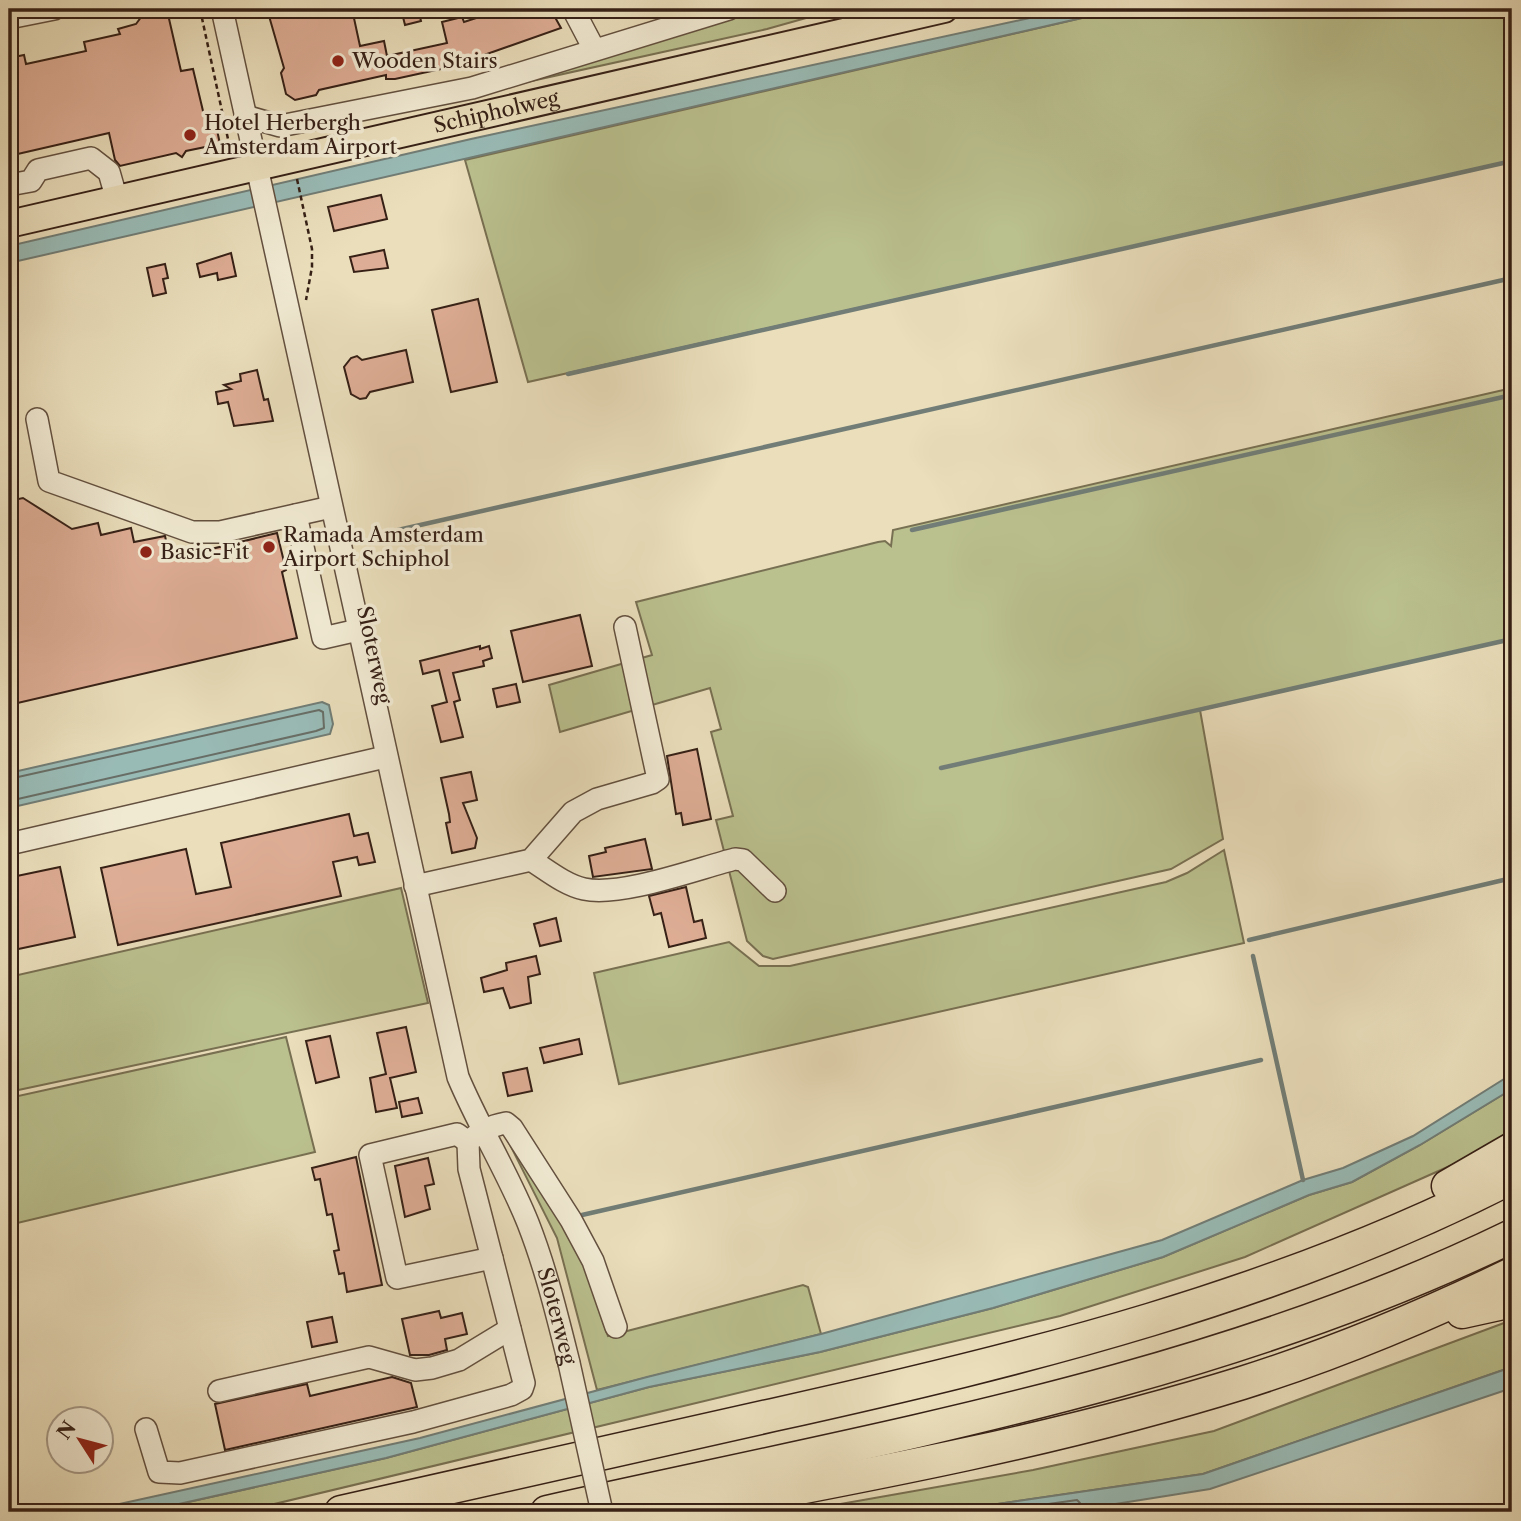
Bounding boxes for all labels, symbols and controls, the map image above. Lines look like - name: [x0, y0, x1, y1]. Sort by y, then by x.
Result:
- place label: Wooden Stairs: [351, 48, 498, 73]
- marker: Wooden Stairs: [330, 53, 346, 69]
- street label: Schipholweg: [431, 85, 562, 138]
- place label: Hotel Herbergh Amsterdam Airport: [203, 110, 398, 159]
- marker: Hotel Herbergh Amsterdam Airport: [182, 127, 198, 143]
- place label: Ramada Amsterdam Airport Schiphol: [282, 522, 484, 571]
- place label: Basic-Fit: [160, 539, 250, 564]
- marker: Ramada Amsterdam Airport Schiphol: [261, 539, 277, 555]
- marker: Basic-Fit: [138, 544, 154, 560]
- street label: Sloterweg: [352, 604, 397, 707]
- street label: Sloterweg: [532, 1264, 582, 1368]
- north arrow: [46, 1406, 116, 1476]
- text: N: [52, 1417, 81, 1444]

